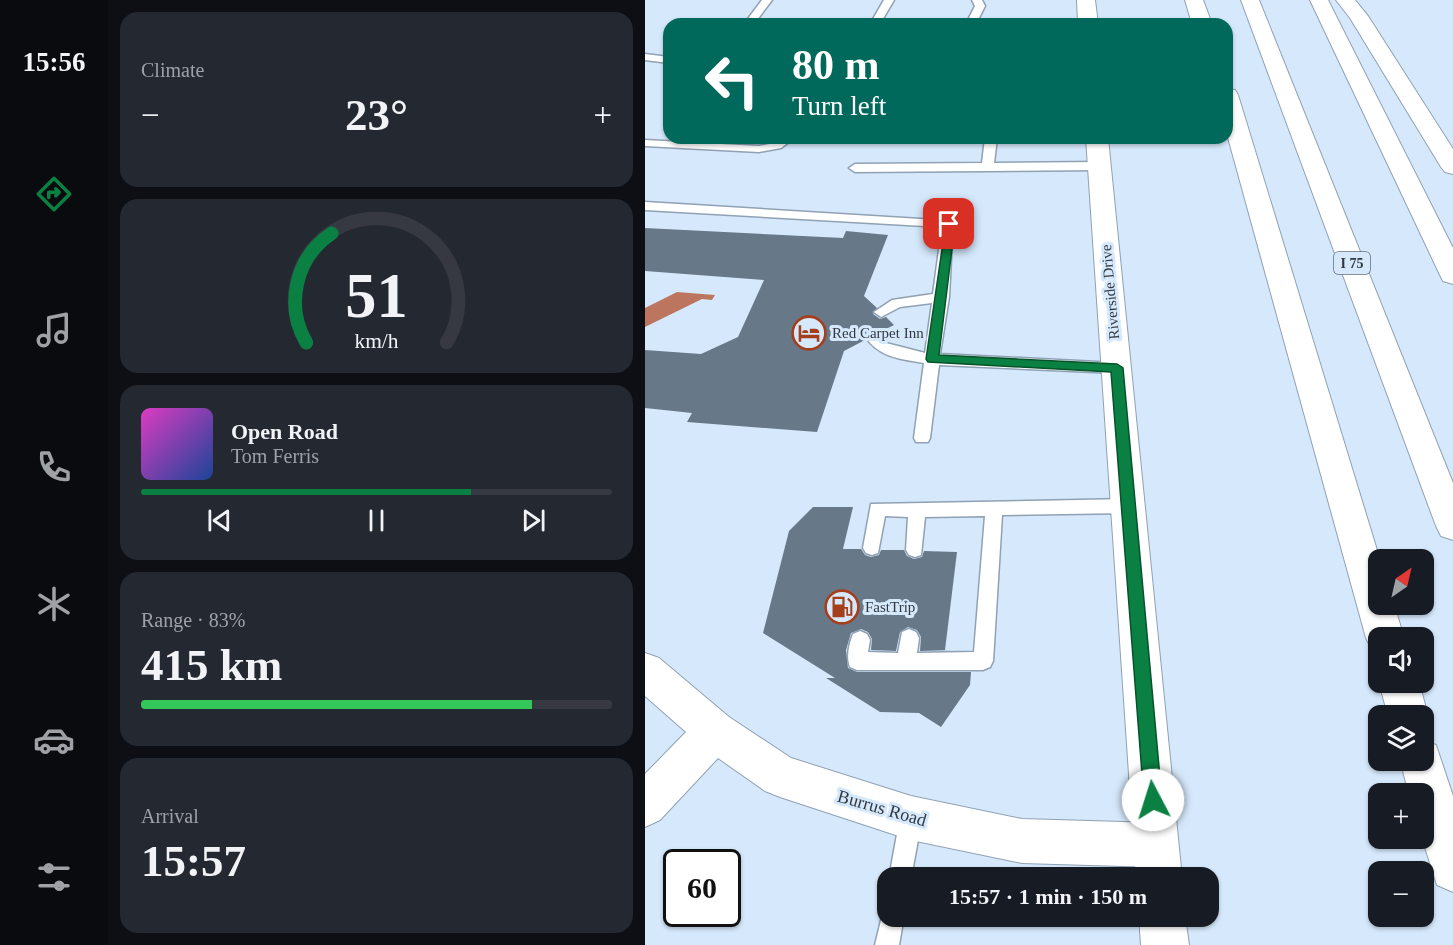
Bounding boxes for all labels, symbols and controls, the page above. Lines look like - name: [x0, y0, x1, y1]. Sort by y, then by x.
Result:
- icon: left: [693, 42, 771, 120]
- text: 80 m: [792, 42, 880, 88]
- text: 15:56: [23, 47, 86, 77]
- text: Climate: [141, 59, 204, 81]
- text: 23°: [345, 90, 408, 140]
- text: Turn left: [792, 91, 886, 121]
- text: −: [141, 97, 160, 133]
- text: +: [593, 97, 612, 133]
- icon: directions: [33, 173, 75, 215]
- pin: [923, 198, 974, 249]
- icon: arrive: [932, 207, 965, 240]
- street label: Riverside Drive: [1098, 243, 1122, 340]
- road number: I 75: [1334, 252, 1370, 274]
- text: 51: [345, 261, 408, 330]
- icon: music: [33, 309, 75, 351]
- hotel icon: Red Carpet Inn: [791, 315, 827, 351]
- place label: Red Carpet Inn: [832, 325, 924, 341]
- text: km/h: [354, 329, 399, 353]
- text: Open Road: [231, 419, 338, 444]
- text: Tom Ferris: [231, 445, 319, 467]
- icon: phone: [33, 446, 75, 488]
- icon: previous: [203, 504, 236, 537]
- icon: pause: [360, 504, 393, 537]
- icon: next: [517, 504, 550, 537]
- north arrow: [1368, 549, 1434, 615]
- map controls: [1368, 549, 1434, 927]
- icon: climate: [33, 583, 75, 625]
- fuel station icon: FastTrip: [824, 589, 860, 625]
- place label: FastTrip: [865, 599, 915, 615]
- text: Range · 83%: [141, 609, 245, 631]
- button: sound: [1368, 627, 1434, 693]
- text: 415 km: [141, 640, 282, 690]
- button: layers: [1368, 705, 1434, 771]
- icon: car: [33, 719, 75, 761]
- position arrow: [1121, 768, 1185, 832]
- button: +: [1368, 783, 1434, 849]
- street label: Burrus Road: [835, 786, 929, 830]
- text: Arrival: [141, 805, 199, 827]
- text: 15:57: [141, 836, 246, 886]
- speed limit sign: 60: [663, 849, 741, 927]
- icon: filters: [33, 856, 75, 898]
- button: −: [1368, 861, 1434, 927]
- text: 15:57 · 1 min · 150 m: [949, 884, 1147, 909]

